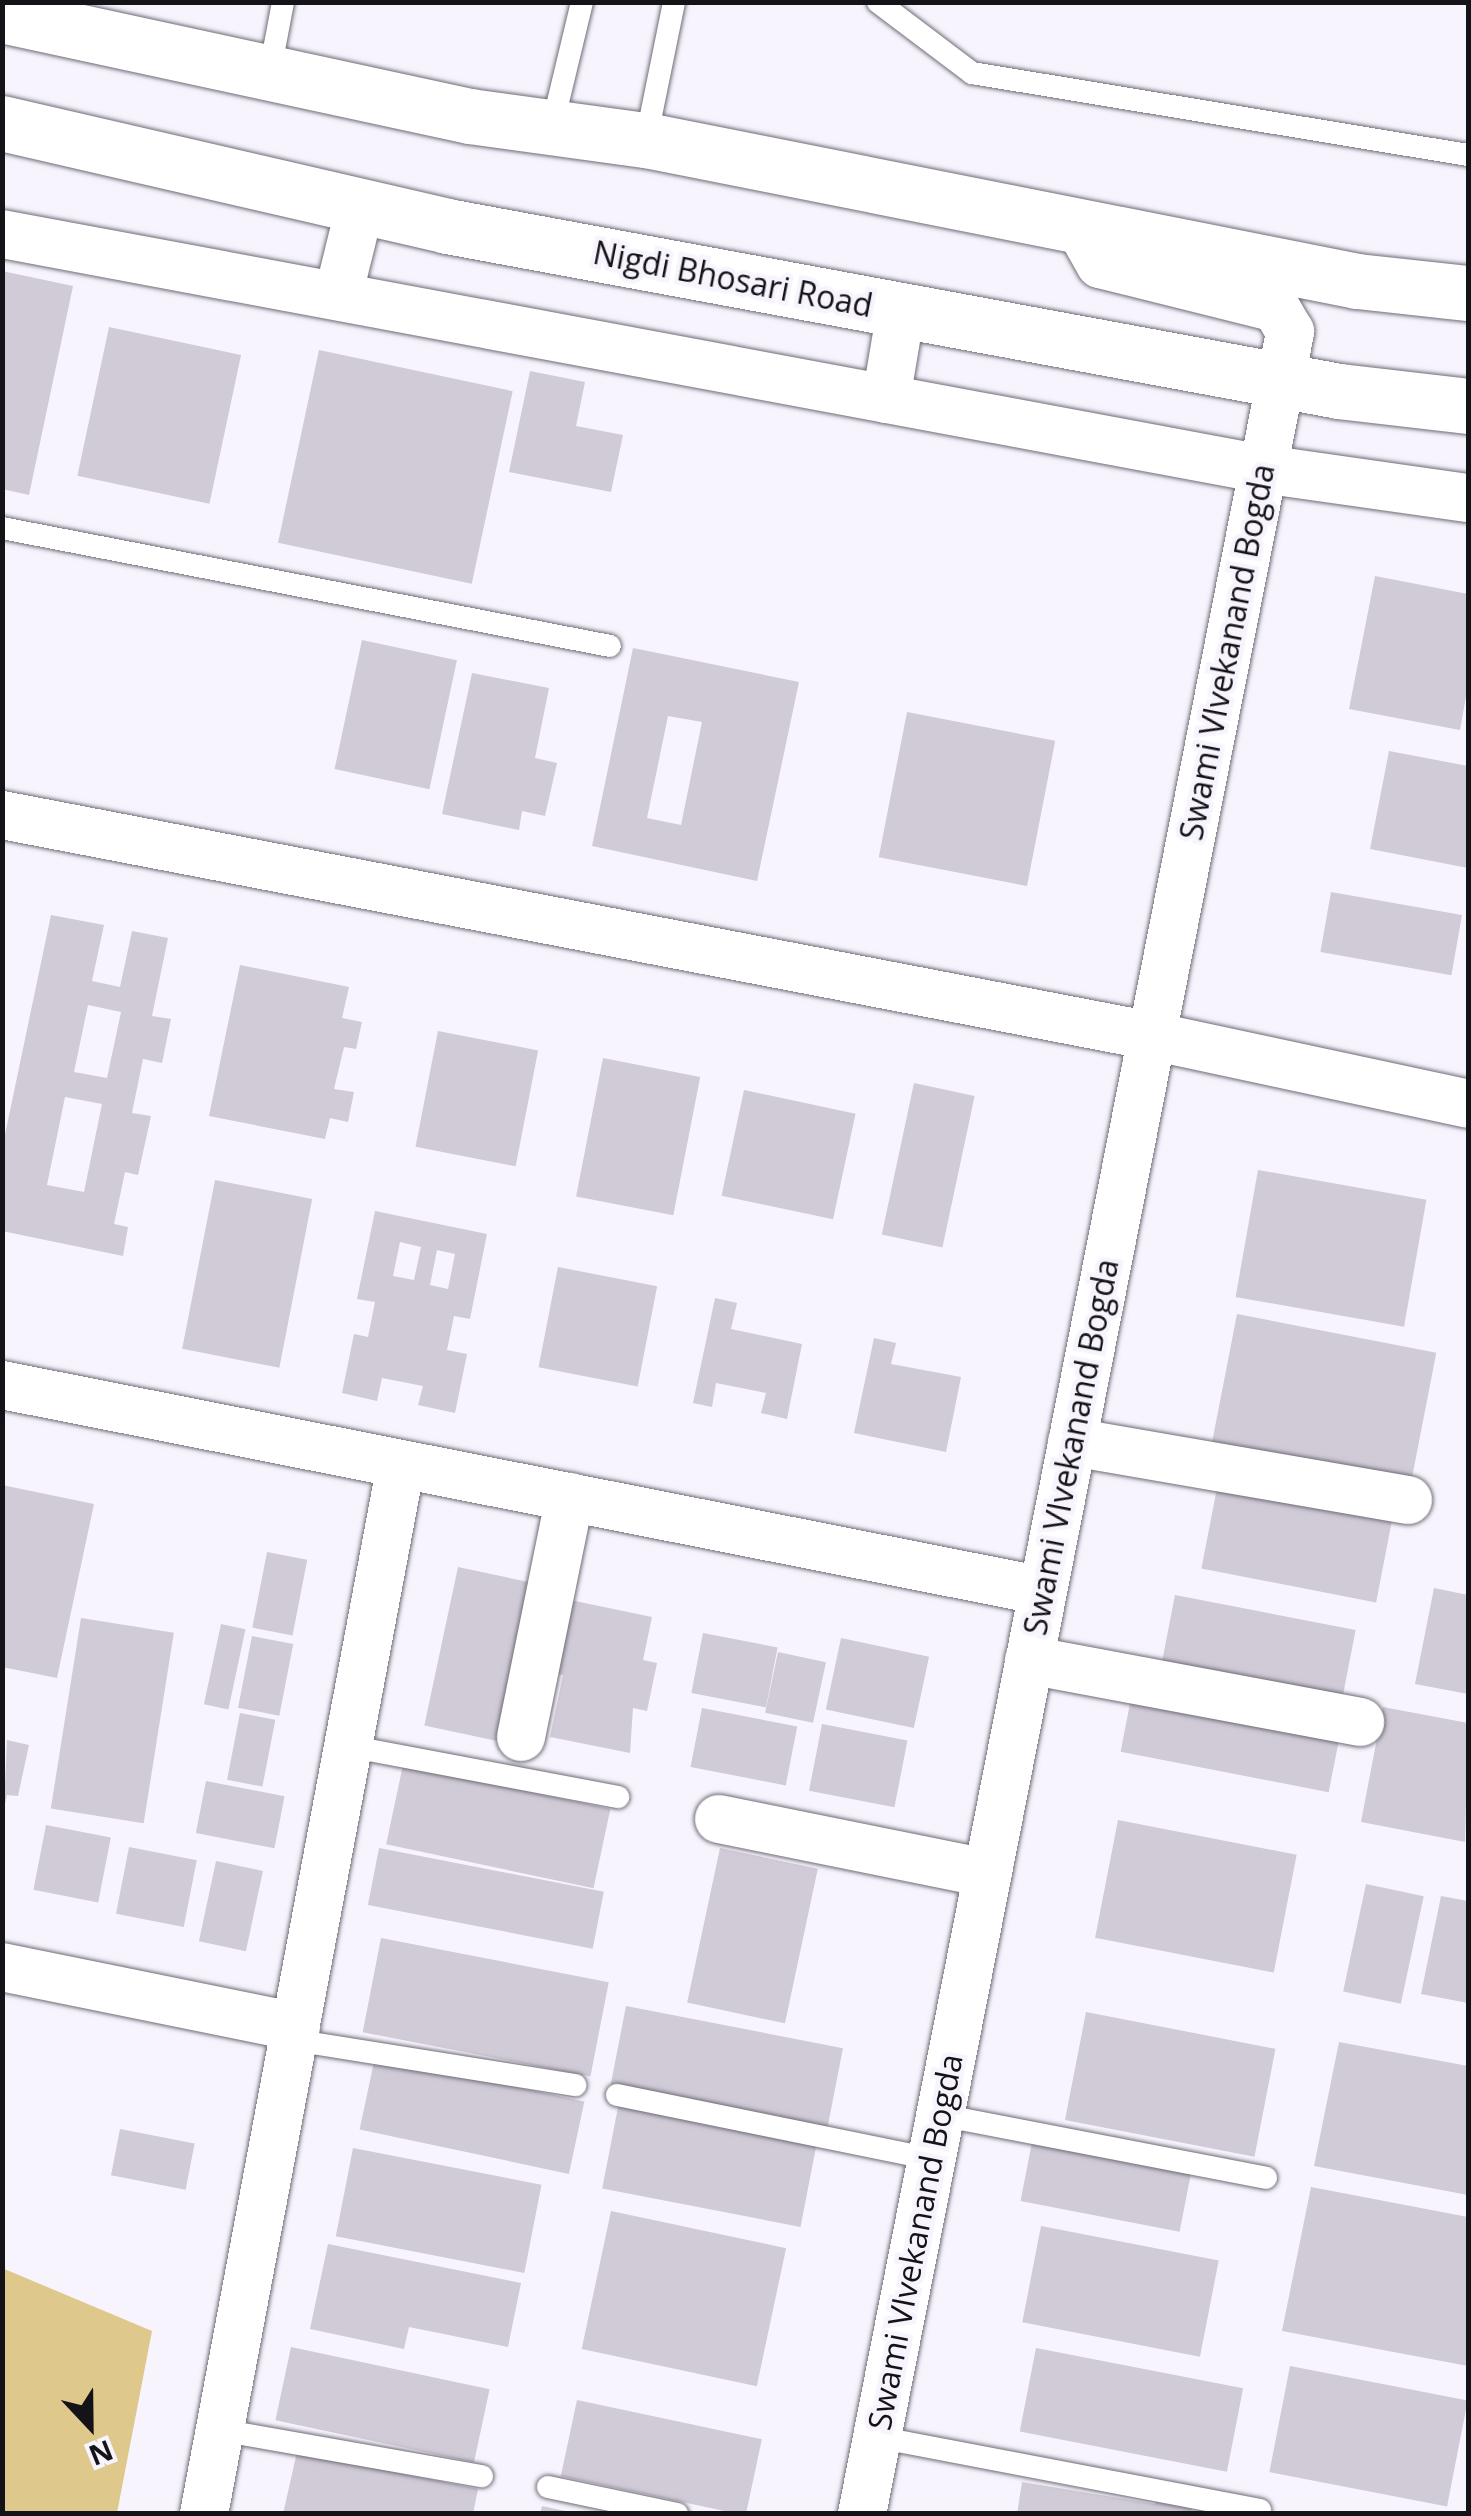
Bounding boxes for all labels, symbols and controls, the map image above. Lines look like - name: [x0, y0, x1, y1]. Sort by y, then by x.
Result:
- street label: Nigdi Bhosari Road: [590, 233, 876, 325]
- street label: Swami VIvekanand Bogda: [1172, 461, 1282, 843]
- street label: Swami VIvekanand Bogda: [1016, 1256, 1126, 1638]
- street label: Swami VIvekanand Bogda: [860, 2051, 970, 2433]
- north arrow: [40, 2376, 140, 2476]
- text: N: [84, 2432, 119, 2476]

